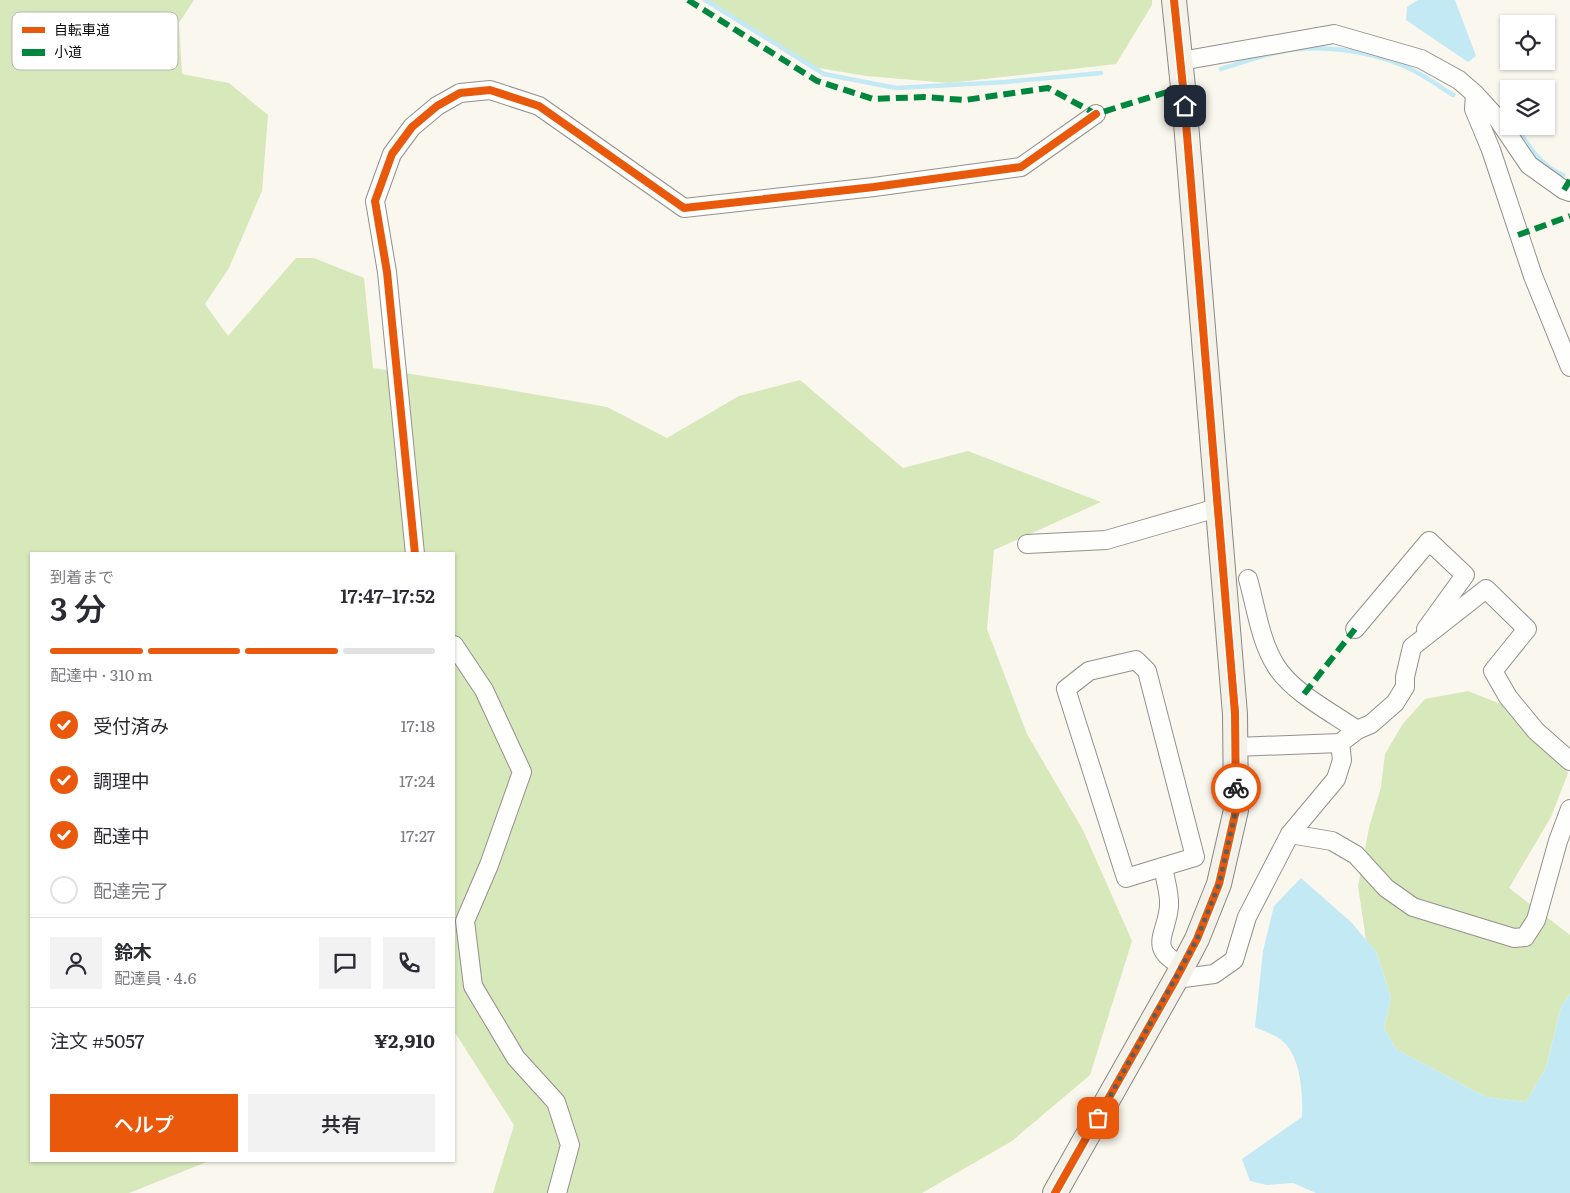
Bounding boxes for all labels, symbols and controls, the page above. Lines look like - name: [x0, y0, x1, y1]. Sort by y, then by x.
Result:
- legend: [12, 12, 178, 70]
- map controls: [1500, 15, 1555, 135]
- button: locate: [1500, 15, 1555, 70]
- text: 自転車道: [54, 19, 110, 39]
- text: 小道: [54, 41, 82, 61]
- button: layers: [1500, 80, 1555, 135]
- pin: [1164, 85, 1206, 127]
- icon: home: [1171, 92, 1199, 120]
- text: 到着まで: [50, 564, 114, 588]
- text: 17:47–17:52: [340, 581, 435, 609]
- text: 3 分: [50, 583, 106, 631]
- text: 配達中 · 310 m: [50, 662, 153, 686]
- icon: check: [50, 711, 78, 739]
- text: 受付済み: [93, 711, 169, 739]
- text: 17:18: [401, 713, 435, 737]
- courier: [1211, 763, 1261, 813]
- icon: check: [50, 766, 78, 794]
- text: 調理中: [93, 766, 150, 794]
- text: 17:24: [399, 768, 435, 792]
- icon: bike: [1222, 774, 1250, 802]
- icon: check: [50, 821, 78, 849]
- text: 配達中: [93, 821, 150, 849]
- text: 17:27: [400, 823, 435, 847]
- text: 配達完了: [93, 876, 169, 904]
- button: person: [50, 937, 102, 989]
- text: 鈴木: [114, 937, 152, 965]
- button: chat: [319, 937, 371, 989]
- button: phone: [383, 937, 435, 989]
- text: 配達員 · 4.6: [114, 965, 196, 989]
- text: 注文 #5057: [50, 1026, 144, 1054]
- text: ¥2,910: [374, 1026, 435, 1054]
- button: ヘルプ: [50, 1094, 238, 1152]
- button: 共有: [248, 1094, 435, 1152]
- pin: [1077, 1097, 1119, 1139]
- icon: bag: [1084, 1104, 1112, 1132]

